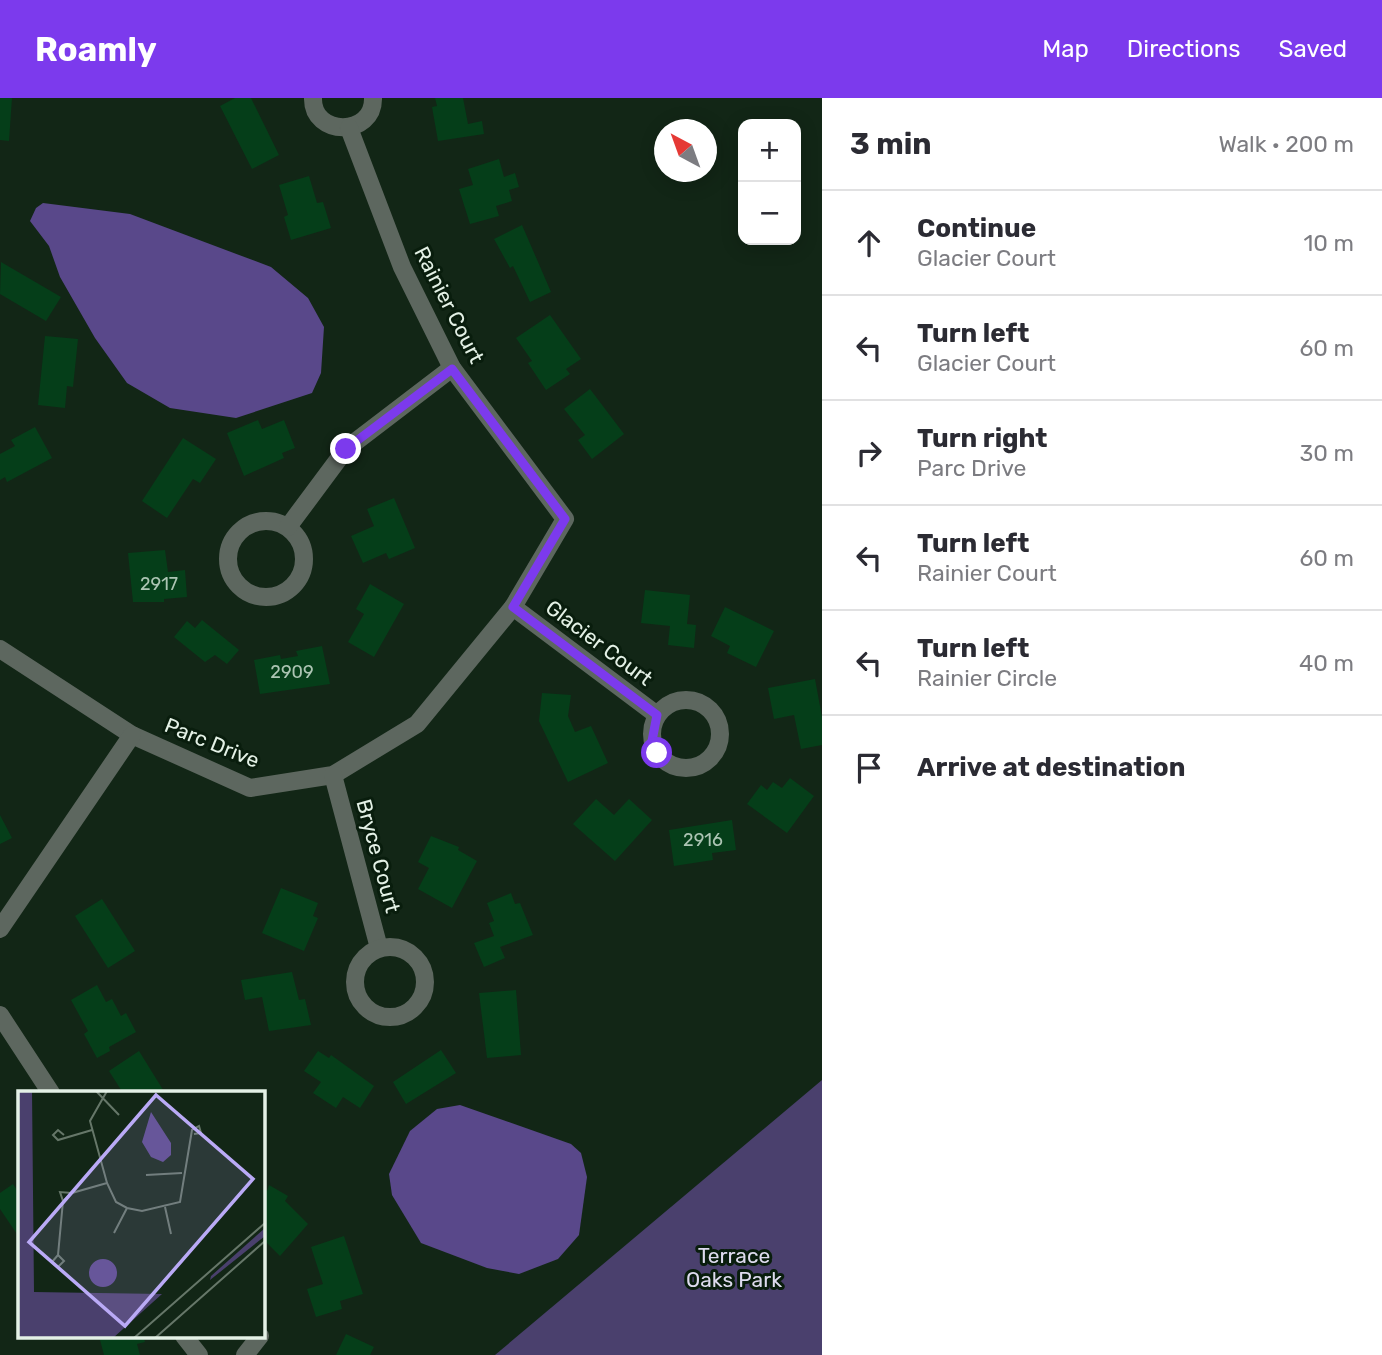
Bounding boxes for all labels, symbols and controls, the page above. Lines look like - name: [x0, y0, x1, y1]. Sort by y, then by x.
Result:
- text: Roamly: [35, 30, 157, 69]
- text: Map: [1042, 35, 1089, 63]
- text: Directions: [1127, 35, 1240, 63]
- text: Saved: [1278, 35, 1347, 63]
- north arrow: [654, 119, 717, 182]
- map controls: [738, 119, 801, 245]
- button: +: [738, 119, 801, 182]
- text: 3 min: [850, 126, 932, 162]
- text: Walk · 200 m: [1219, 130, 1354, 158]
- button: −: [738, 182, 801, 245]
- text: Continue: [917, 213, 1036, 244]
- icon: ahead: [850, 224, 888, 262]
- text: 10 m: [1303, 229, 1354, 257]
- street label: Rainier Court: [409, 242, 490, 367]
- text: Glacier Court: [917, 244, 1056, 272]
- text: Turn left: [917, 318, 1029, 349]
- icon: left: [850, 329, 888, 367]
- text: 60 m: [1299, 334, 1354, 362]
- text: Glacier Court: [917, 349, 1056, 377]
- text: Turn right: [917, 423, 1047, 454]
- route end: [330, 433, 361, 464]
- icon: right: [850, 434, 888, 472]
- text: 30 m: [1299, 439, 1354, 467]
- text: Parc Drive: [917, 454, 1026, 482]
- text: Turn left: [917, 528, 1029, 559]
- icon: left: [850, 539, 888, 577]
- text: 60 m: [1299, 544, 1354, 572]
- text: Rainier Court: [917, 559, 1057, 587]
- house number: 2917: [140, 573, 178, 595]
- street label: Glacier Court: [541, 594, 658, 691]
- text: Turn left: [917, 633, 1029, 664]
- icon: left: [850, 644, 888, 682]
- text: 40 m: [1299, 649, 1354, 677]
- house number: 2909: [270, 661, 314, 683]
- text: Rainier Circle: [917, 664, 1057, 692]
- street label: Parc Drive: [161, 712, 263, 773]
- route start: [641, 737, 672, 768]
- icon: arrive: [850, 749, 888, 787]
- text: Arrive at destination: [917, 752, 1185, 783]
- street label: Bryce Court: [351, 796, 406, 915]
- house number: 2916: [683, 829, 723, 851]
- inset map: [18, 1091, 264, 1338]
- park label: Terrace Oaks Park: [686, 1243, 782, 1292]

